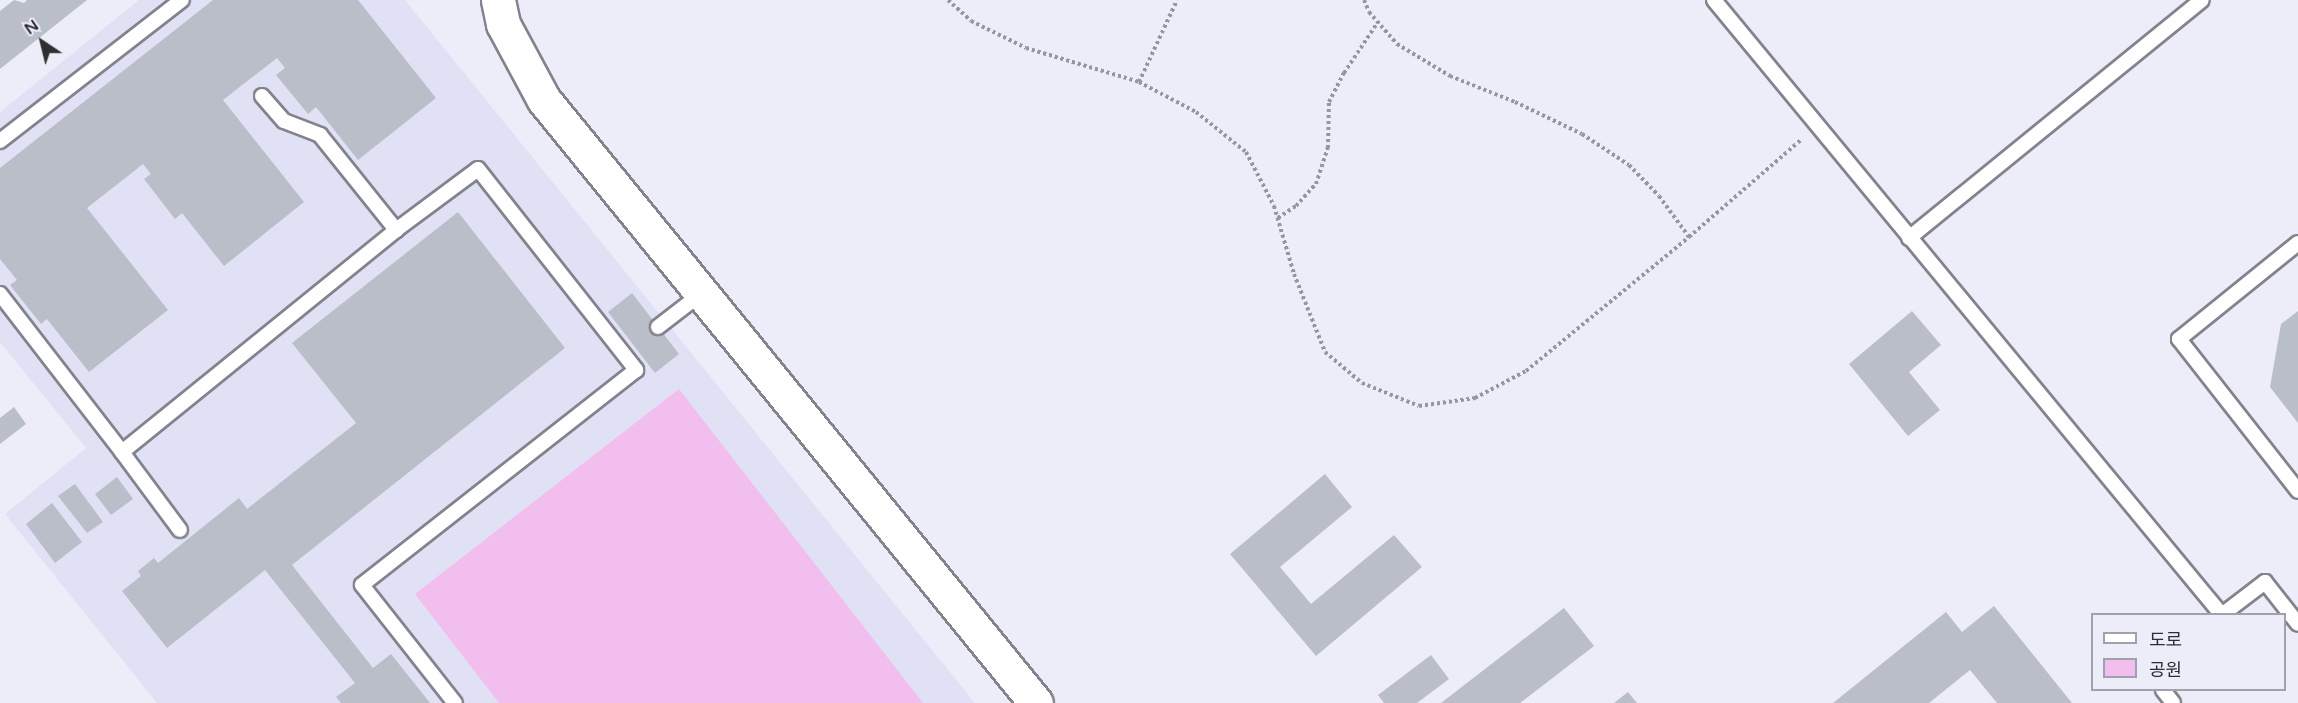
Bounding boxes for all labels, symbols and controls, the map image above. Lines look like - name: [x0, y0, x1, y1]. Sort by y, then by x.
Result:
- north arrow: [12, 12, 72, 72]
- text: N: [21, 15, 43, 39]
- legend: [2091, 613, 2286, 691]
- text: 도로: [2149, 629, 2182, 651]
- text: 공원: [2149, 659, 2182, 681]

